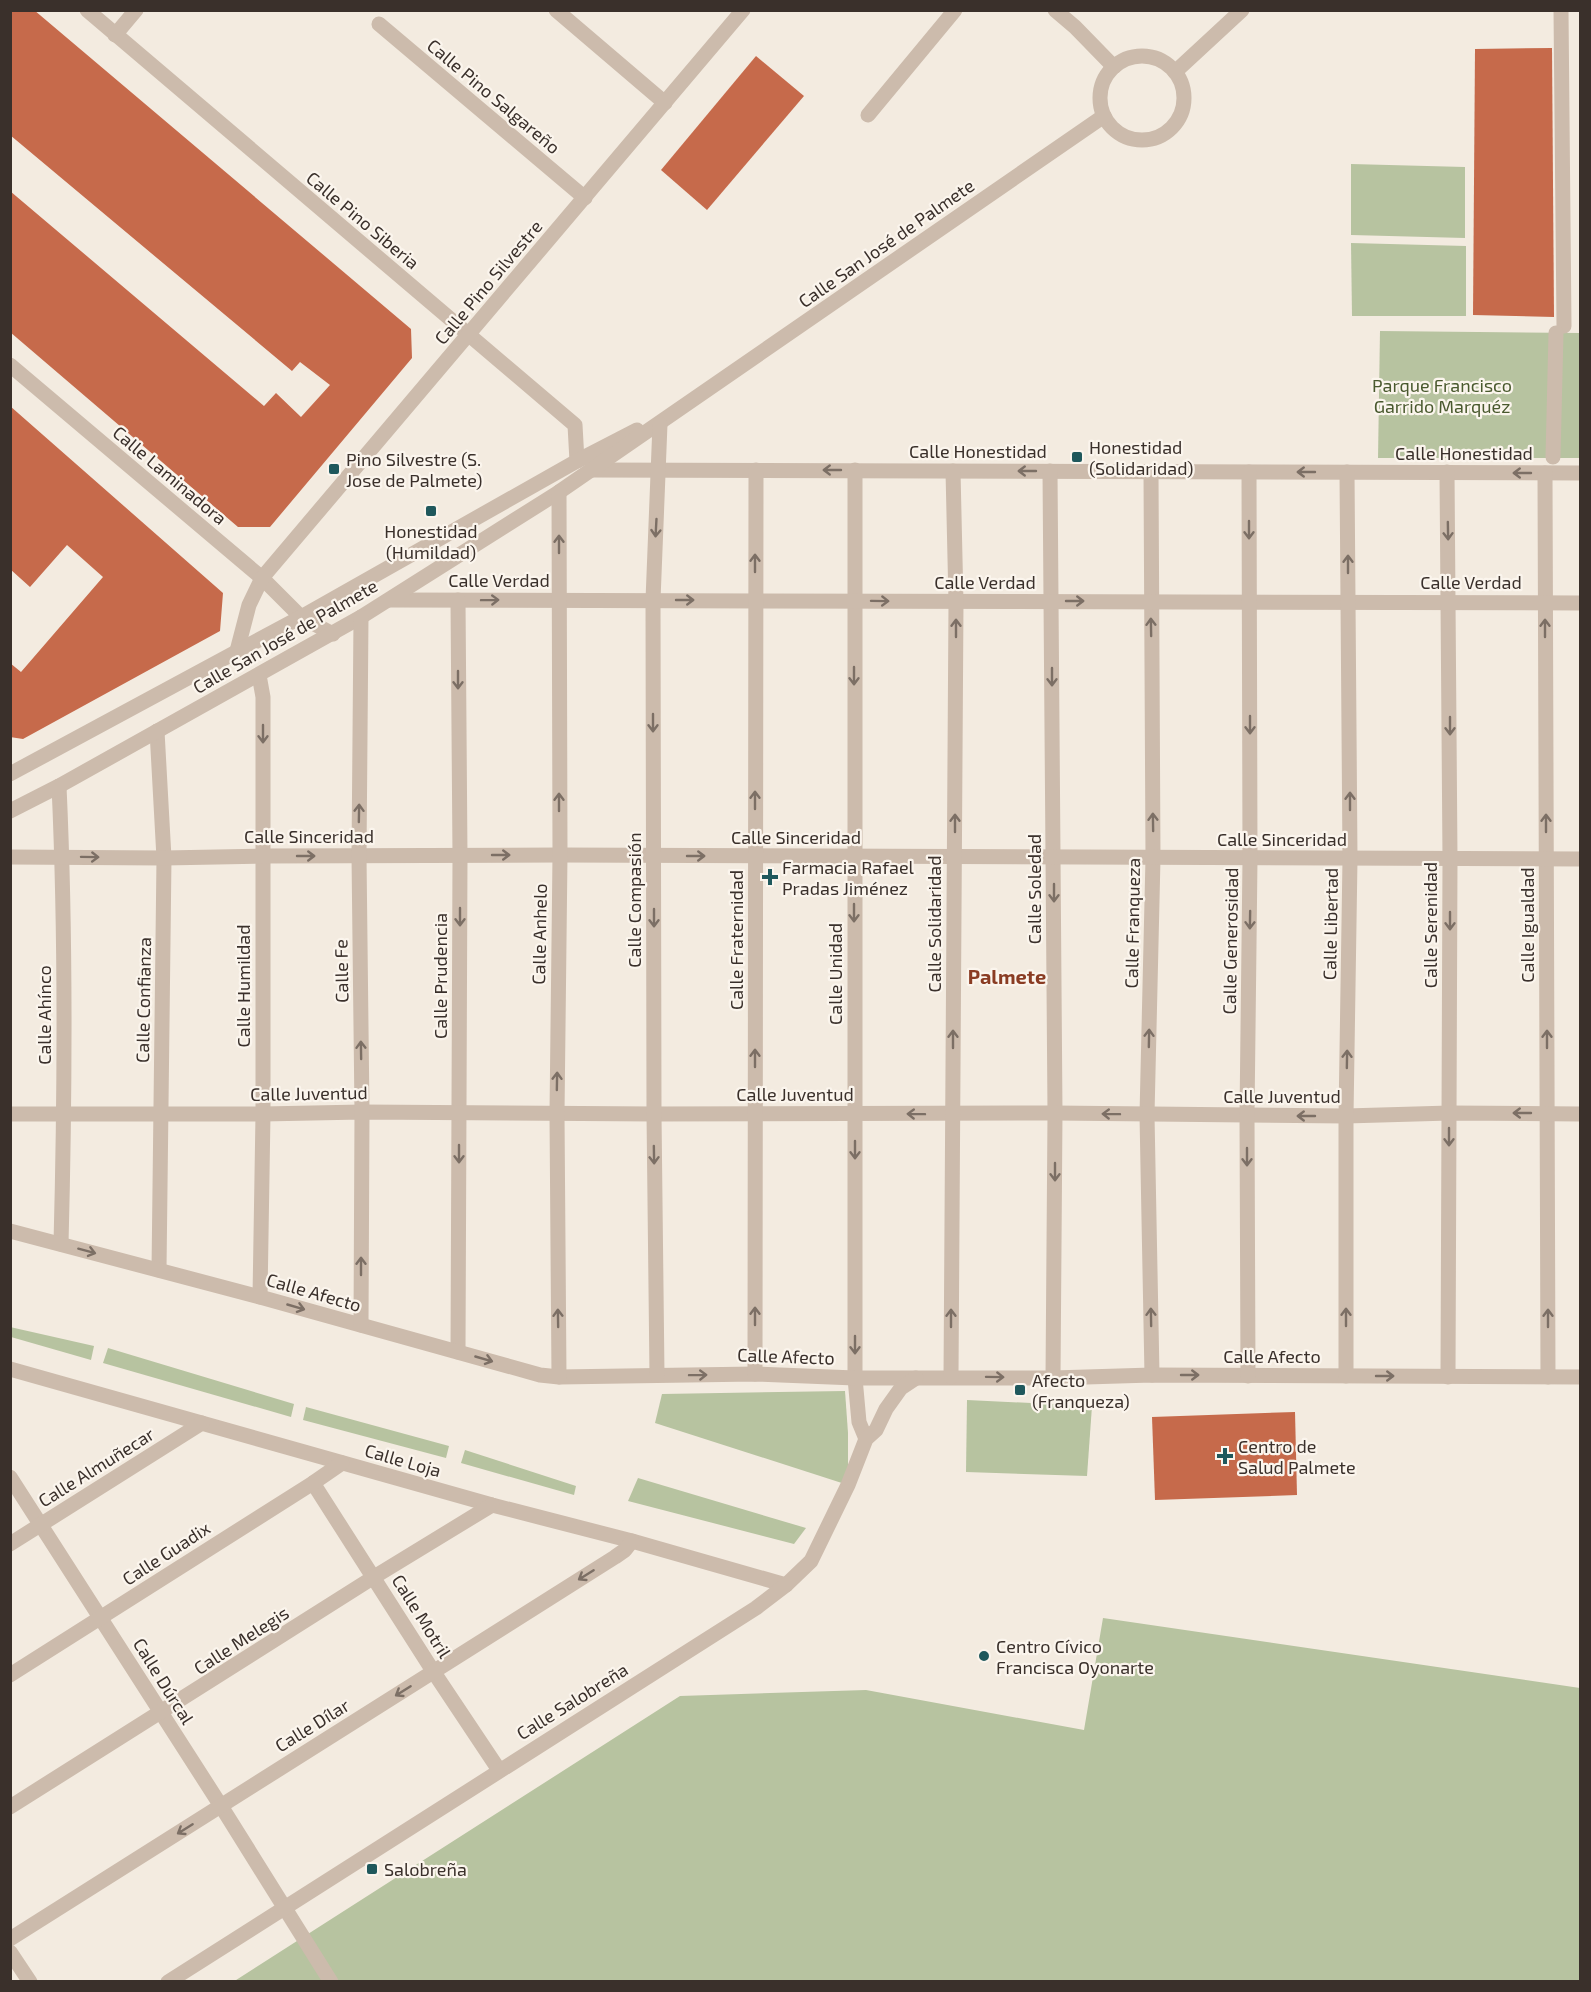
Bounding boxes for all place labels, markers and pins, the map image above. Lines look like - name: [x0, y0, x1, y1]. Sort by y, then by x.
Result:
- place label: Honestidad (Solidaridad): [1089, 436, 1194, 479]
- place label: Pino Silvestre (S. Jose de Palmete): [346, 448, 482, 491]
- marker: Honestidad (Solidaridad): [1070, 450, 1084, 464]
- marker: Pino Silvestre (S. Jose de Palmete): [327, 462, 341, 476]
- marker: Honestidad (Humildad): [424, 504, 438, 518]
- place label: Honestidad (Humildad): [384, 520, 478, 563]
- place label: Farmacia Rafael Pradas Jiménez: [782, 856, 915, 899]
- marker: Farmacia Rafael Pradas Jiménez: [763, 870, 777, 884]
- place label: Afecto (Franqueza): [1032, 1369, 1130, 1412]
- marker: Afecto (Franqueza): [1013, 1383, 1027, 1397]
- place label: Centro de Salud Palmete: [1238, 1435, 1356, 1478]
- marker: Centro de Salud Palmete: [1216, 1447, 1234, 1465]
- place label: Centro Cívico Francisca Oyonarte: [996, 1635, 1154, 1678]
- marker: Centro Cívico Francisca Oyonarte: [977, 1649, 991, 1663]
- place label: Salobreña: [384, 1858, 467, 1880]
- marker: Salobreña: [365, 1862, 379, 1876]

